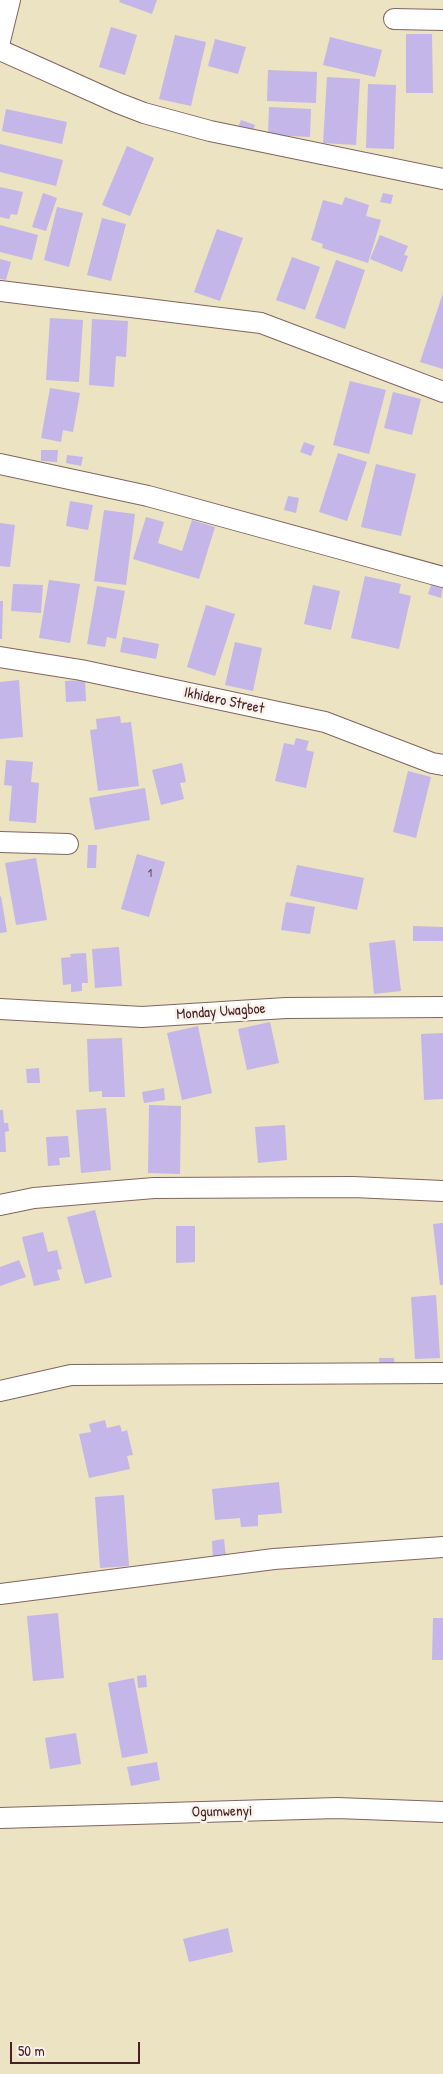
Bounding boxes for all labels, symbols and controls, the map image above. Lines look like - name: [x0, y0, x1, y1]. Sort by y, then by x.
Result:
- street label: Ikhidero Street: [182, 684, 266, 718]
- house number: 1: [148, 867, 152, 881]
- street label: Monday Uwagboe: [176, 1000, 266, 1024]
- street label: Ogumwenyi: [192, 1802, 252, 1822]
- scale bar: [12, 2032, 142, 2064]
- text: 50 m: [18, 2040, 45, 2061]

